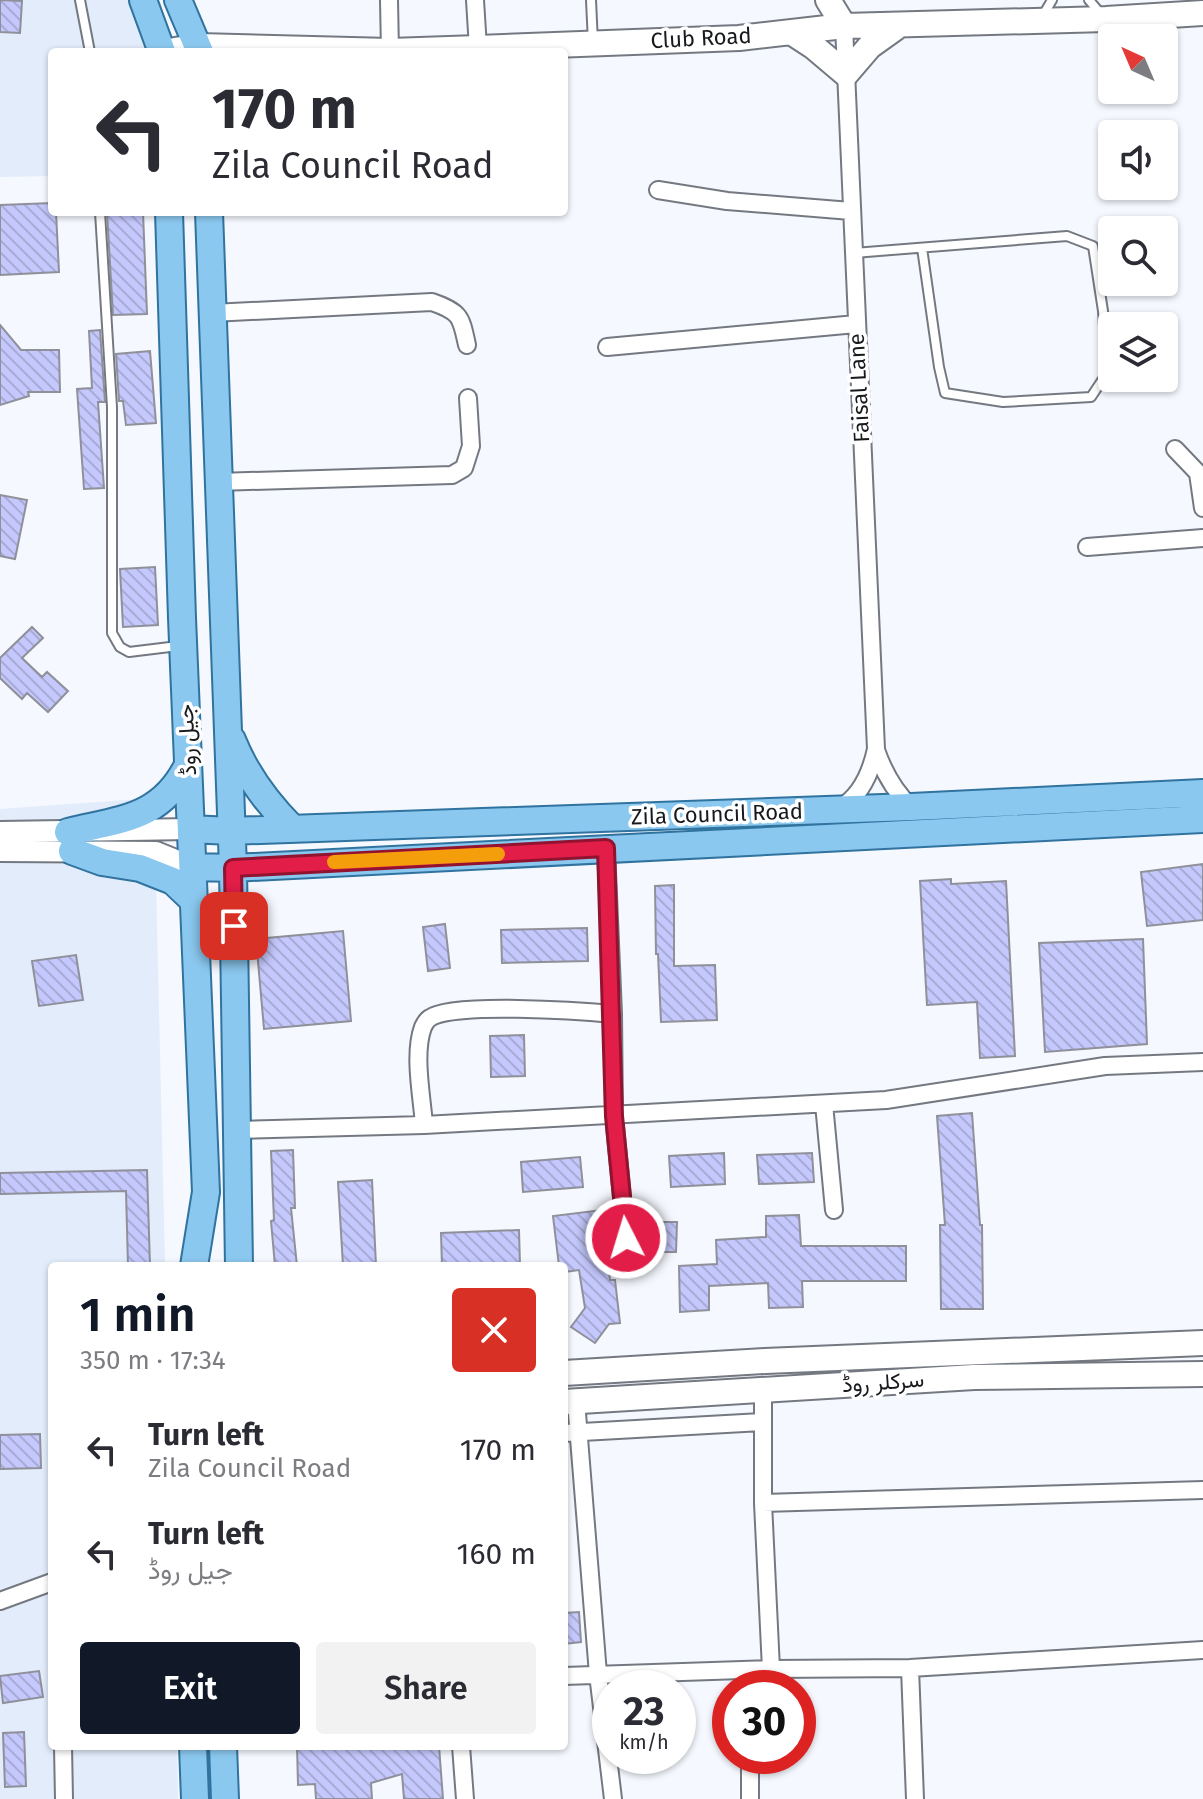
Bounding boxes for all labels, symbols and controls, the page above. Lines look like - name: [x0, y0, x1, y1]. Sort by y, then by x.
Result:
- street label: Club Road: [650, 22, 752, 54]
- north arrow: [1098, 24, 1178, 104]
- map controls: [1098, 24, 1178, 392]
- text: 170 m: [212, 76, 357, 143]
- icon: left: [80, 80, 184, 184]
- button: sound: [1098, 120, 1178, 200]
- text: Zila Council Road: [212, 144, 493, 188]
- button: search: [1098, 216, 1178, 296]
- button: layers: [1098, 312, 1178, 392]
- street label: Faisal Lane: [843, 333, 875, 443]
- street label: جیل روڈ: [172, 704, 202, 776]
- street label: Zila Council Road: [631, 798, 803, 830]
- pin: [200, 892, 268, 960]
- icon: arrive: [212, 904, 256, 948]
- position arrow: [584, 1196, 668, 1280]
- text: 1 min: [80, 1286, 196, 1344]
- button: close: [452, 1288, 536, 1372]
- text: 350 m · 17:34: [80, 1345, 226, 1376]
- street label: سرکلر روڈ: [841, 1366, 925, 1398]
- text: Turn left: [148, 1417, 264, 1453]
- icon: left: [80, 1428, 124, 1472]
- text: 170 m: [460, 1432, 536, 1468]
- text: Zila Council Road: [148, 1453, 351, 1484]
- text: Turn left: [148, 1516, 264, 1552]
- icon: left: [80, 1532, 124, 1576]
- text: 160 m: [457, 1536, 536, 1572]
- text: جیل روڈ: [148, 1555, 233, 1586]
- button: Exit: [80, 1642, 300, 1734]
- button: Share: [316, 1642, 536, 1734]
- speed limit sign: 30: [712, 1670, 816, 1774]
- text: 23: [623, 1688, 665, 1736]
- text: km/h: [619, 1730, 669, 1754]

